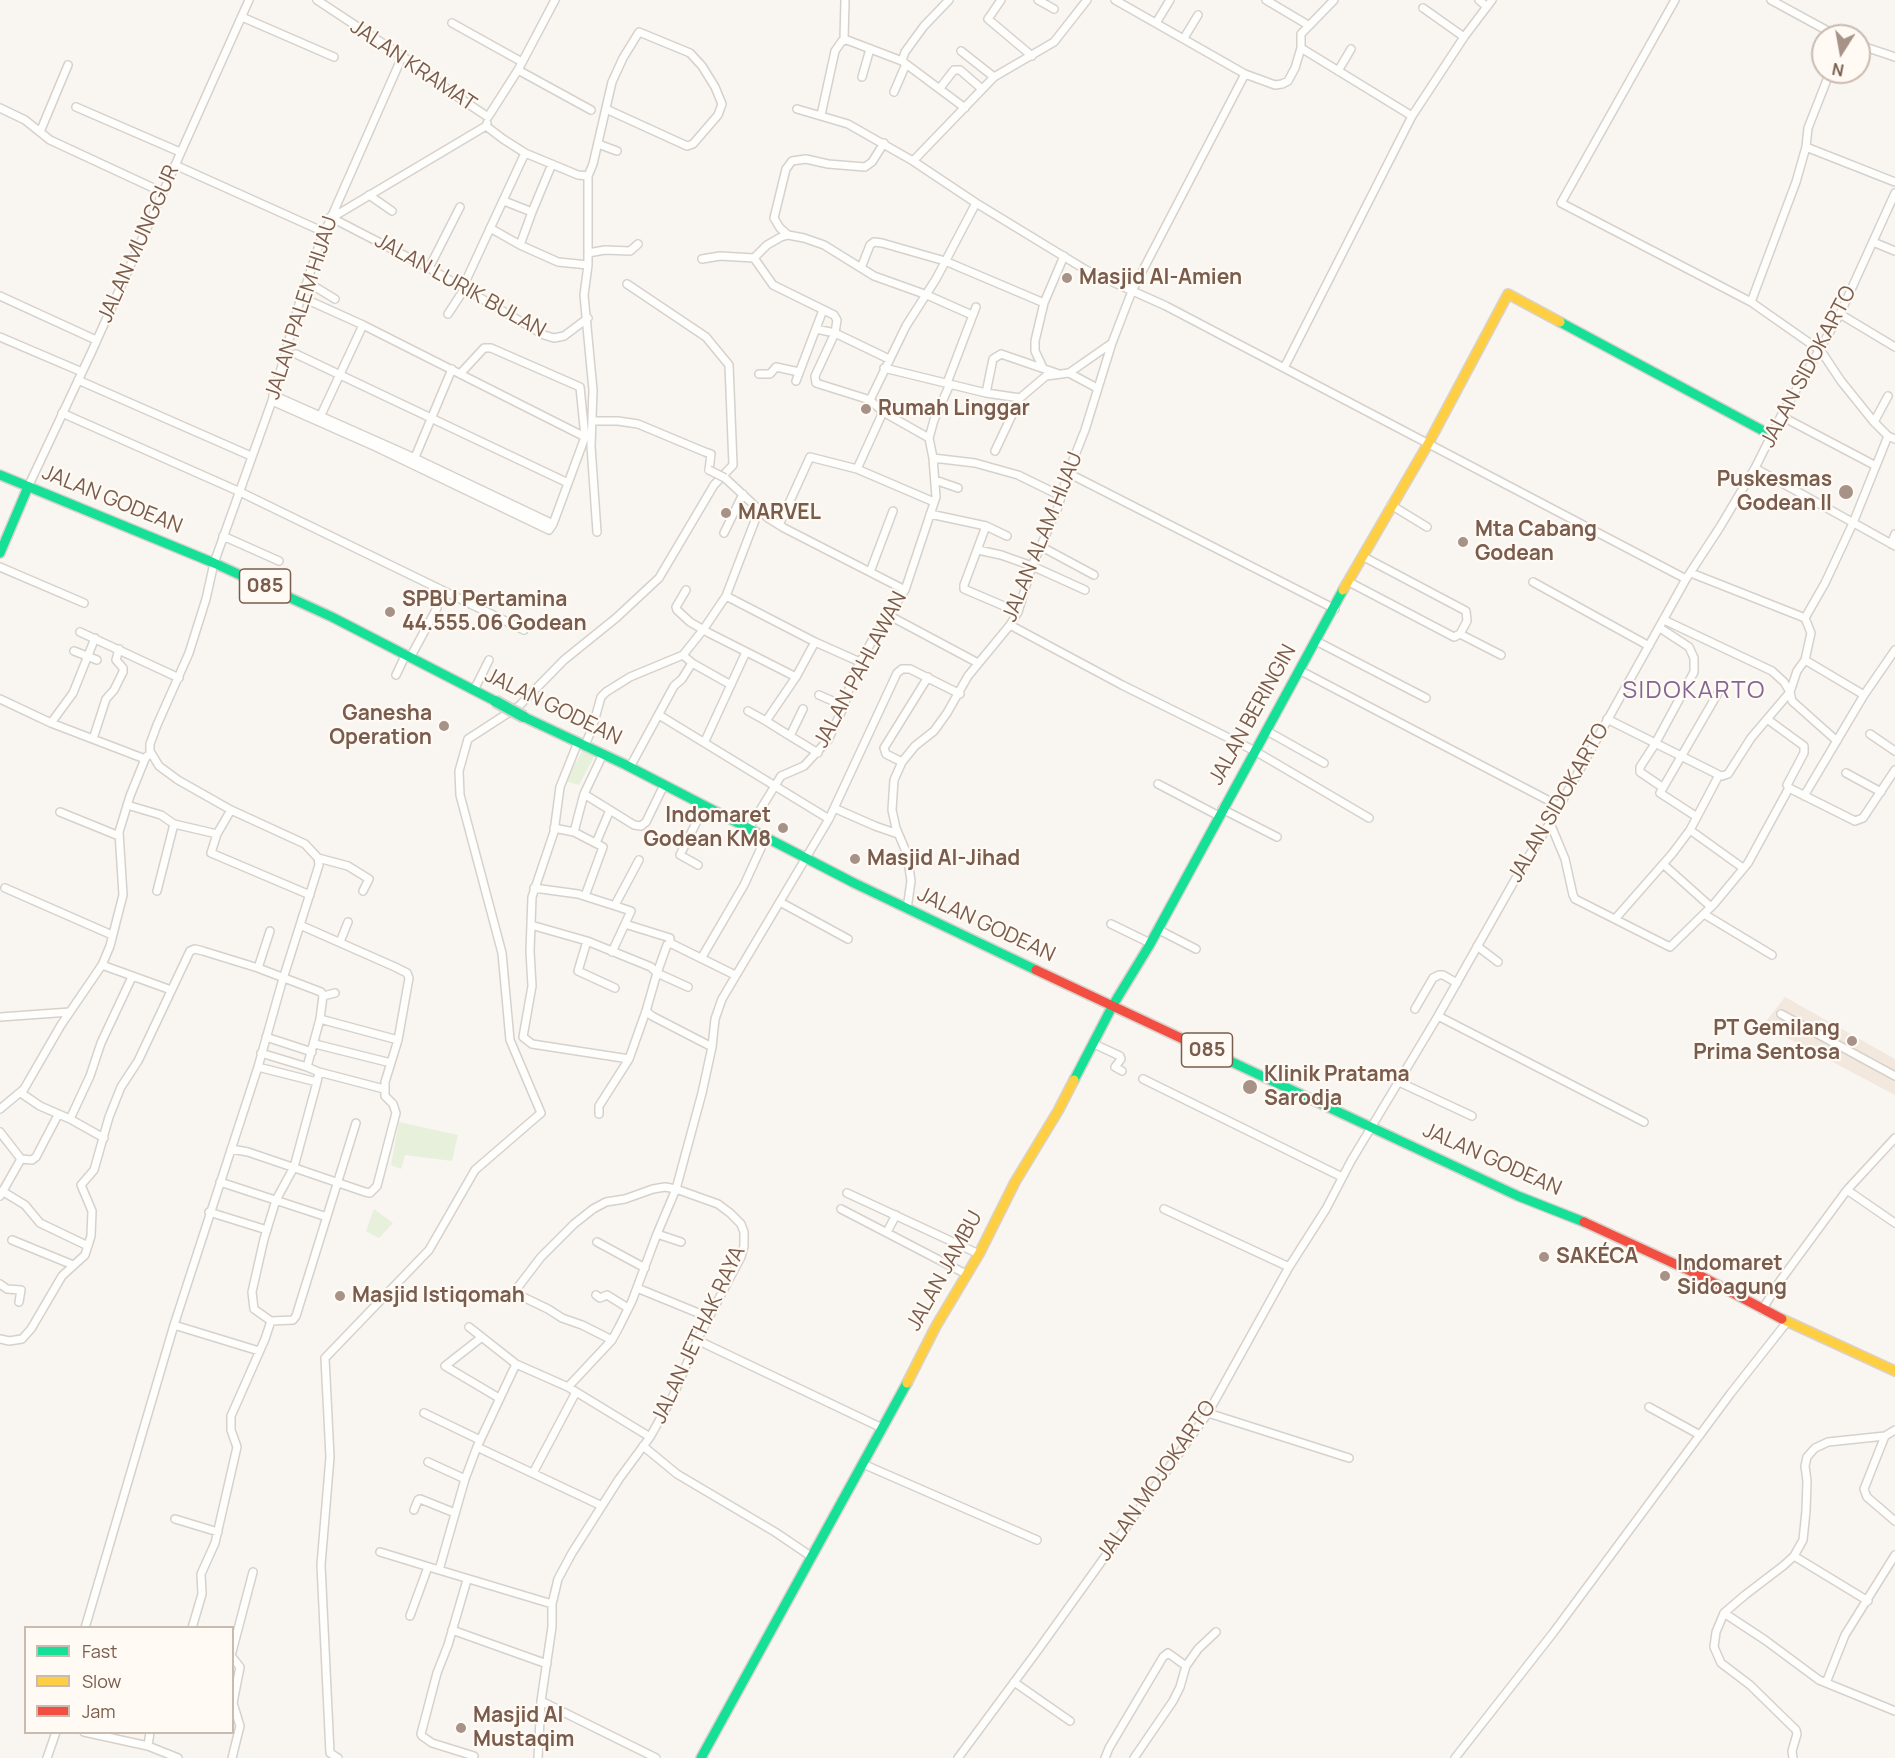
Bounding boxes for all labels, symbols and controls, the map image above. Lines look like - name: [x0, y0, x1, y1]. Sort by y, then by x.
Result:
- street label: JALAN KRAMAT: [345, 15, 481, 117]
- north arrow: [1811, 24, 1871, 84]
- text: N: [1830, 58, 1846, 82]
- street label: JALAN MUNGGUR: [93, 161, 185, 327]
- street label: JALAN PALEM HIJAU: [261, 213, 343, 403]
- street label: JALAN LURIK BULAN: [370, 229, 550, 343]
- place label: Masjid Al-Amien: [1079, 265, 1242, 291]
- marker: Masjid Al-Amien: [1060, 271, 1074, 285]
- street label: JALAN SIDOKARTO: [1756, 282, 1862, 452]
- place label: Rumah Linggar: [878, 396, 1030, 422]
- marker: Rumah Linggar: [859, 402, 873, 416]
- street label: JALAN ALAM HIJAU: [997, 449, 1089, 625]
- street label: JALAN GODEAN: [38, 460, 186, 540]
- place label: Puskesmas Godean II: [1717, 467, 1832, 517]
- marker: Puskesmas Godean II: [1837, 483, 1855, 501]
- place label: MARVEL: [738, 500, 821, 526]
- marker: MARVEL: [719, 506, 733, 520]
- place label: Mta Cabang Godean: [1475, 517, 1597, 567]
- marker: Mta Cabang Godean: [1456, 535, 1470, 549]
- road number: 085: [240, 569, 290, 603]
- place label: SPBU Pertamina 44.555.06 Godean: [402, 587, 587, 637]
- street label: JALAN PAHLAWAN: [809, 588, 913, 752]
- marker: SPBU Pertamina 44.555.06 Godean: [383, 605, 397, 619]
- street label: JALAN BERINGIN: [1204, 640, 1302, 790]
- street label: JALAN GODEAN: [481, 663, 625, 751]
- district label: SIDOKARTO: [1622, 677, 1766, 705]
- place label: Ganesha Operation: [329, 701, 432, 751]
- marker: Ganesha Operation: [437, 719, 451, 733]
- street label: JALAN SIDOKARTO: [1503, 719, 1615, 887]
- place label: Indomaret Godean KM8: [643, 803, 771, 853]
- marker: Indomaret Godean KM8: [776, 821, 790, 835]
- place label: Masjid Al-Jihad: [867, 846, 1020, 872]
- marker: Masjid Al-Jihad: [848, 852, 862, 866]
- street label: JALAN GODEAN: [913, 882, 1059, 968]
- place label: PT Gemilang Prima Sentosa: [1693, 1016, 1840, 1066]
- road number: 085: [1182, 1033, 1232, 1067]
- marker: PT Gemilang Prima Sentosa: [1845, 1034, 1859, 1048]
- place label: Klinik Pratama Sarodja: [1264, 1062, 1410, 1112]
- marker: Klinik Pratama Sarodja: [1241, 1078, 1259, 1096]
- street label: JALAN GODEAN: [1419, 1118, 1565, 1202]
- street label: JALAN JAMBU: [902, 1207, 988, 1335]
- street label: JALAN JETHAK RAYA: [647, 1242, 751, 1428]
- place label: SAKÉCA: [1556, 1244, 1638, 1270]
- marker: SAKÉCA: [1537, 1250, 1551, 1264]
- place label: Indomaret Sidoagung: [1677, 1251, 1787, 1301]
- marker: Indomaret Sidoagung: [1658, 1269, 1672, 1283]
- place label: Masjid Istiqomah: [352, 1283, 525, 1309]
- marker: Masjid Istiqomah: [333, 1289, 347, 1303]
- street label: JALAN MOJOKARTO: [1092, 1396, 1222, 1566]
- legend: [24, 1626, 234, 1734]
- text: Fast: [82, 1639, 117, 1663]
- text: Slow: [82, 1669, 121, 1693]
- text: Jam: [82, 1699, 116, 1723]
- place label: Masjid Al Mustaqim: [473, 1703, 574, 1753]
- marker: Masjid Al Mustaqim: [454, 1721, 468, 1735]

